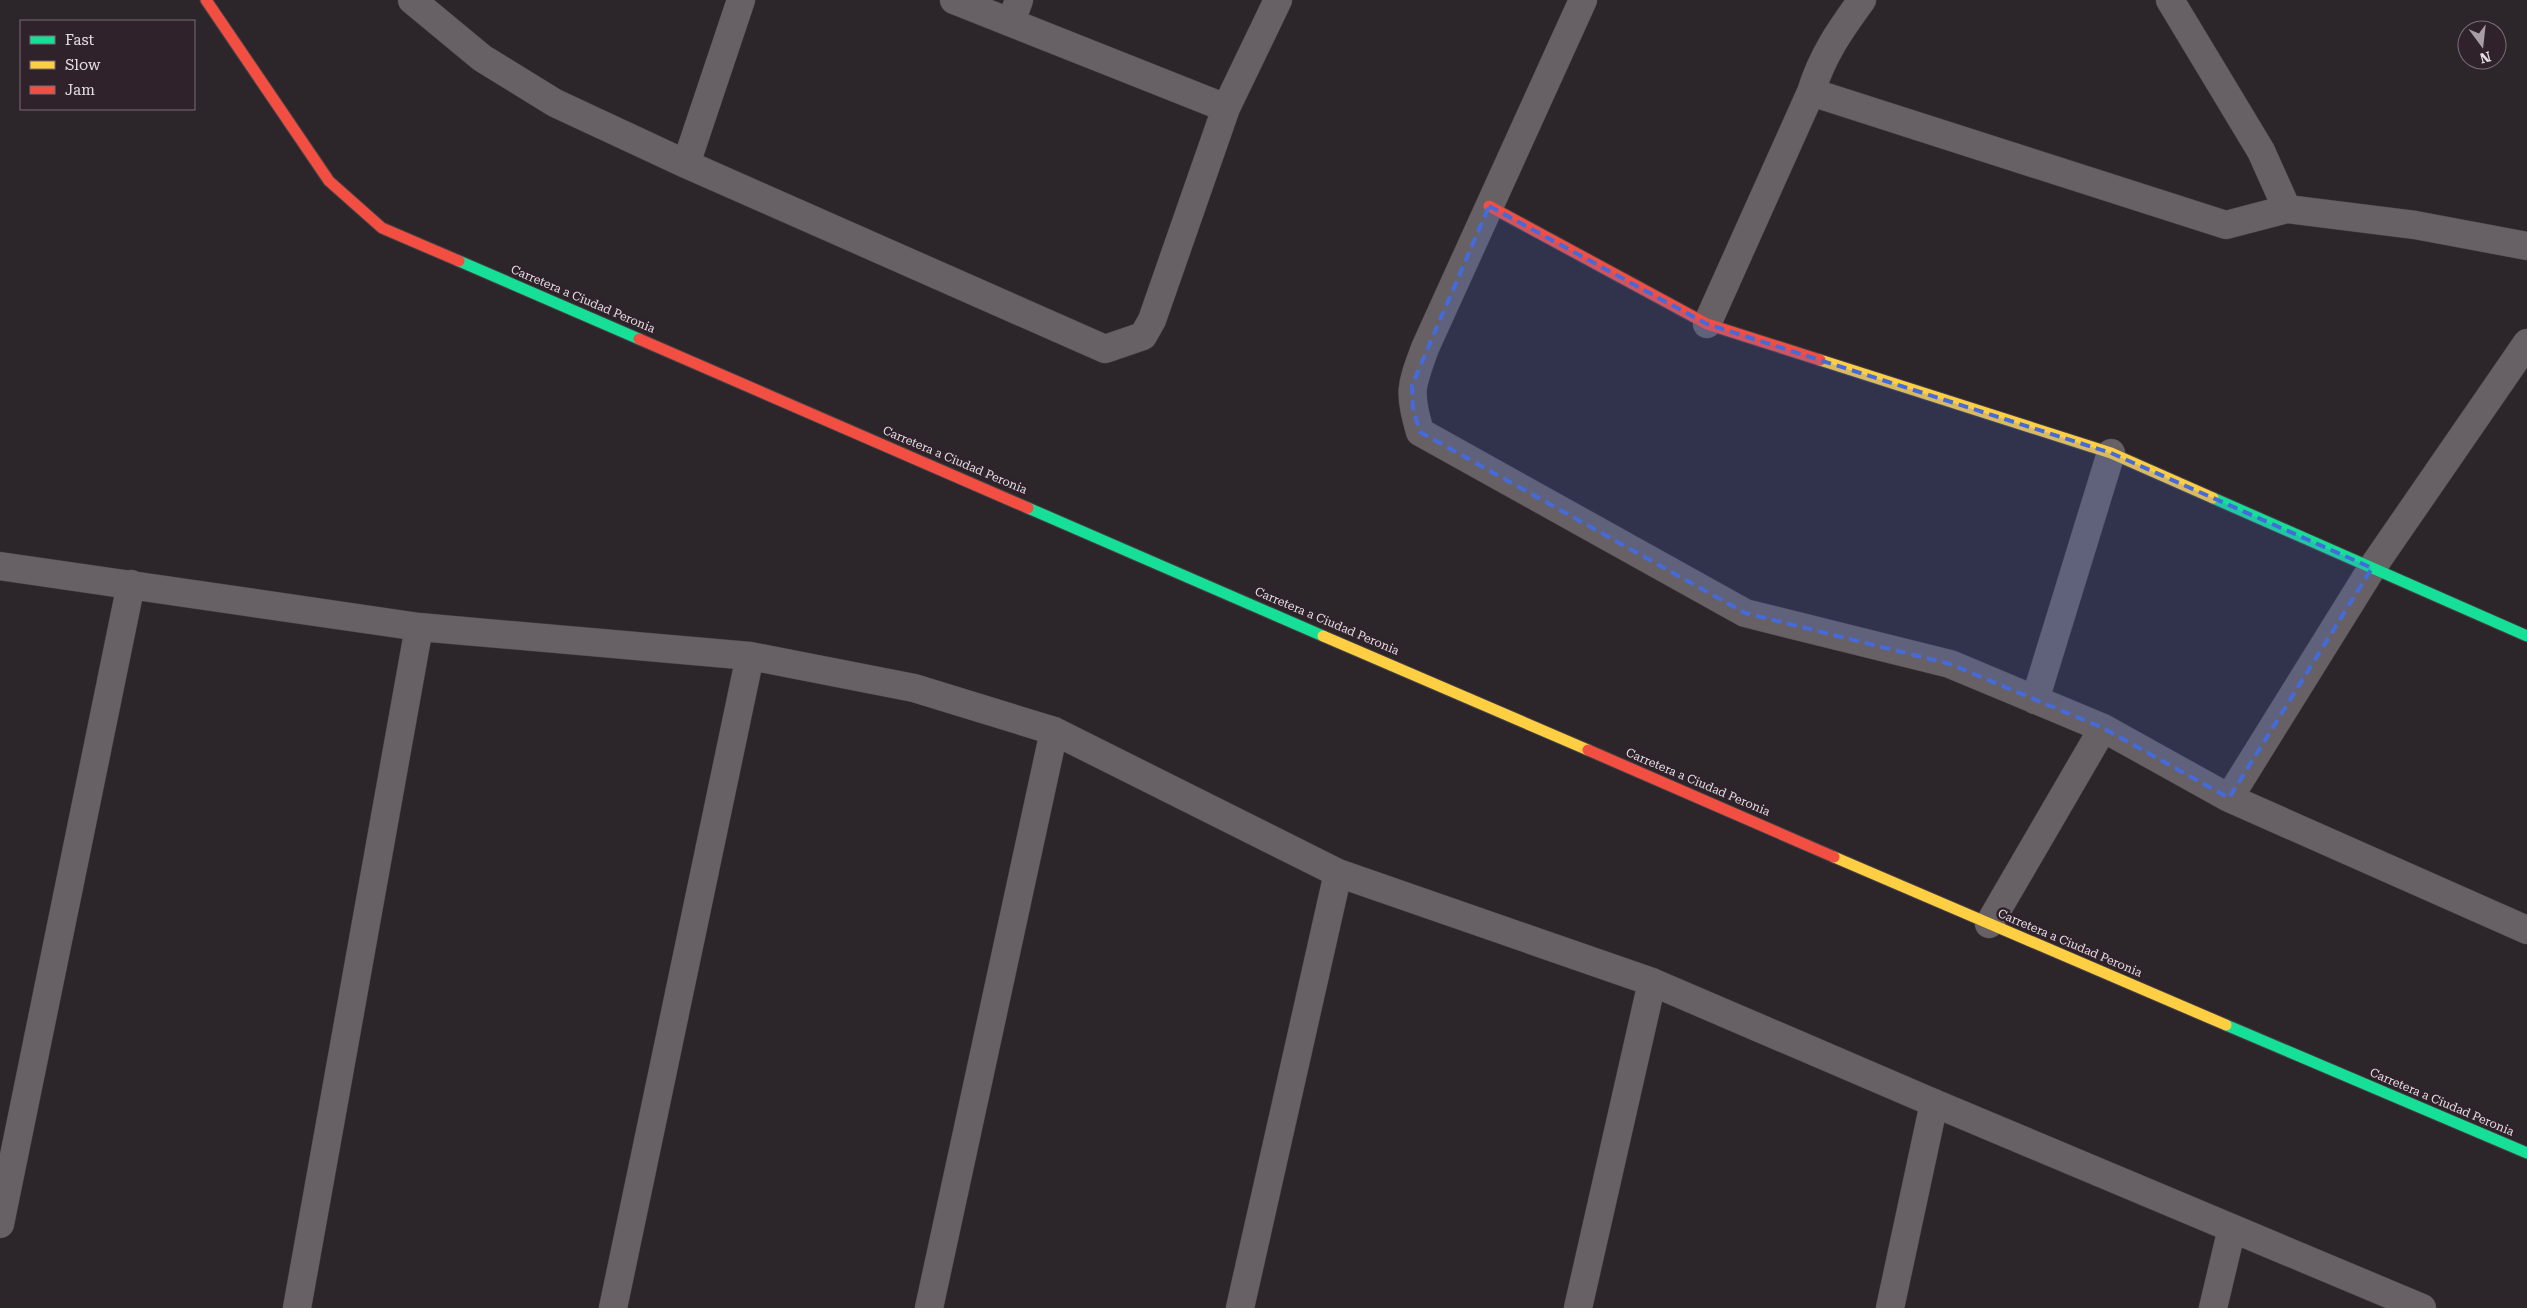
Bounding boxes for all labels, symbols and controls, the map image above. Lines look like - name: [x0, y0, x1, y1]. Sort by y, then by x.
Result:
- legend: [20, 20, 195, 110]
- north arrow: [2457, 20, 2507, 70]
- text: Fast: [65, 31, 95, 49]
- text: N: [2478, 48, 2493, 67]
- text: Slow: [65, 56, 101, 74]
- text: Jam: [65, 81, 95, 99]
- street label: Carretera a Ciudad Peronia: [509, 262, 658, 336]
- street label: Carretera a Ciudad Peronia: [881, 423, 1030, 497]
- street label: Carretera a Ciudad Peronia: [1253, 584, 1402, 658]
- street label: Carretera a Ciudad Peronia: [1624, 745, 1773, 819]
- street label: Carretera a Ciudad Peronia: [1996, 906, 2145, 980]
- street label: Carretera a Ciudad Peronia: [2368, 1065, 2517, 1139]

